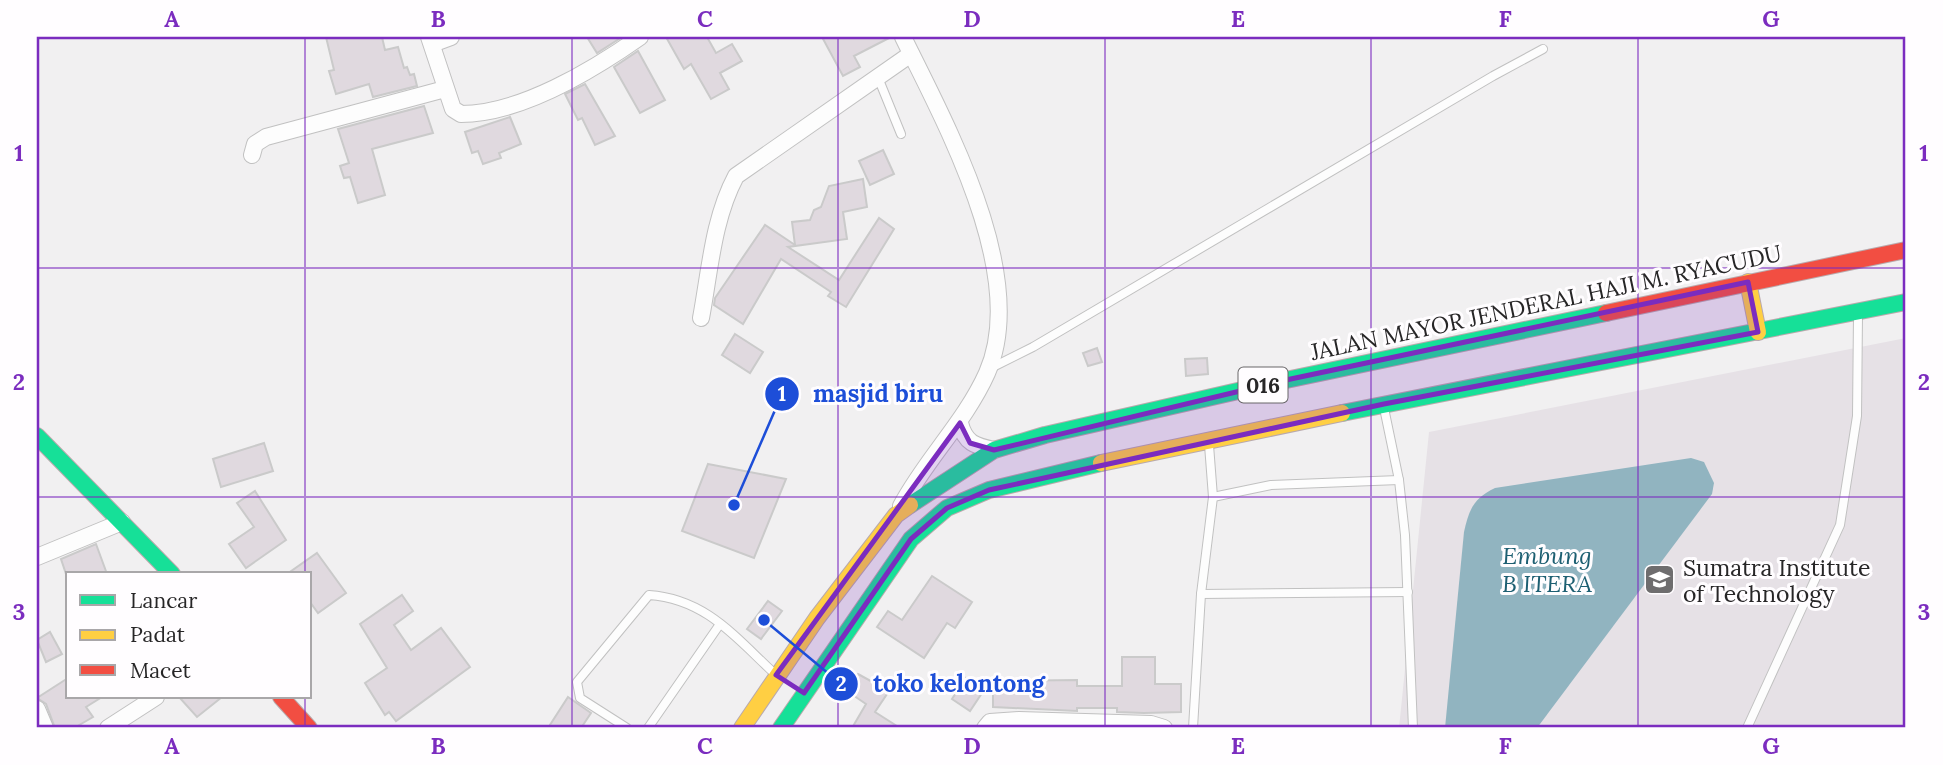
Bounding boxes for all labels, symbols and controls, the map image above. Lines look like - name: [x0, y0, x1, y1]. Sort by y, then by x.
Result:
- text: A: [164, 4, 180, 33]
- text: B: [430, 4, 446, 33]
- text: C: [697, 4, 713, 33]
- text: D: [963, 4, 981, 33]
- text: E: [1231, 4, 1245, 33]
- text: F: [1498, 4, 1512, 33]
- text: G: [1762, 4, 1780, 33]
- text: 1: [14, 138, 24, 167]
- text: 1: [1919, 138, 1929, 167]
- street label: JALAN MAYOR JENDERAL HAJI M. RYACUDU: [1307, 238, 1784, 366]
- text: 2: [13, 367, 25, 396]
- text: 2: [1918, 367, 1930, 396]
- road number: 016: [1238, 368, 1288, 402]
- callout: masjid biru: [764, 371, 957, 416]
- text: masjid biru: [813, 378, 943, 409]
- text: 1: [778, 380, 786, 407]
- water label: Embung B ITERA: [1502, 540, 1592, 599]
- place label: Sumatra Institute of Technology: [1683, 553, 1870, 608]
- school or university icon: Sumatra Institute of Technology: [1643, 563, 1677, 597]
- legend: [66, 572, 312, 698]
- text: Lancar: [130, 587, 197, 614]
- text: 3: [13, 597, 25, 626]
- text: 3: [1918, 597, 1930, 626]
- text: Padat: [130, 621, 186, 648]
- text: Macet: [130, 657, 191, 684]
- callout: toko kelontong: [824, 661, 1059, 706]
- text: toko kelontong: [873, 668, 1047, 699]
- text: 2: [835, 670, 847, 697]
- text: A: [164, 731, 180, 760]
- text: B: [430, 731, 446, 760]
- text: C: [697, 731, 713, 760]
- text: D: [963, 731, 981, 760]
- text: E: [1231, 731, 1245, 760]
- text: F: [1498, 731, 1512, 760]
- text: G: [1762, 731, 1780, 760]

